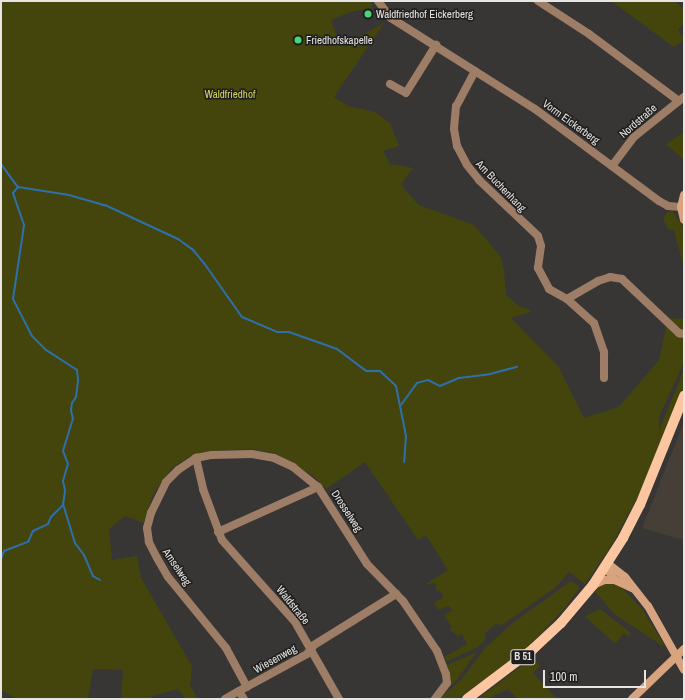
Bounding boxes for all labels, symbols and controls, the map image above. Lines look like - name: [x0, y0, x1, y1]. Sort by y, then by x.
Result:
- place label: Waldfriedhof Eickerberg: [376, 7, 473, 21]
- marker: Waldfriedhof Eickerberg: [363, 9, 373, 19]
- place label: Friedhofskapelle: [306, 33, 373, 47]
- marker: Friedhofskapelle: [293, 35, 303, 45]
- park label: Waldfriedhof: [205, 87, 255, 101]
- street label: Vorm Eickerberg: [540, 97, 602, 147]
- street label: Nordstraße: [617, 101, 659, 141]
- street label: Am Buchenhang: [473, 157, 529, 215]
- street label: Drosselweg: [329, 488, 365, 534]
- street label: Amselweg: [160, 546, 194, 588]
- street label: Waldstraße: [273, 583, 313, 627]
- street label: Wiesenweg: [251, 642, 299, 676]
- road number: B 51: [510, 649, 536, 665]
- scale bar: [545, 662, 648, 688]
- text: 100 m: [550, 669, 577, 685]

